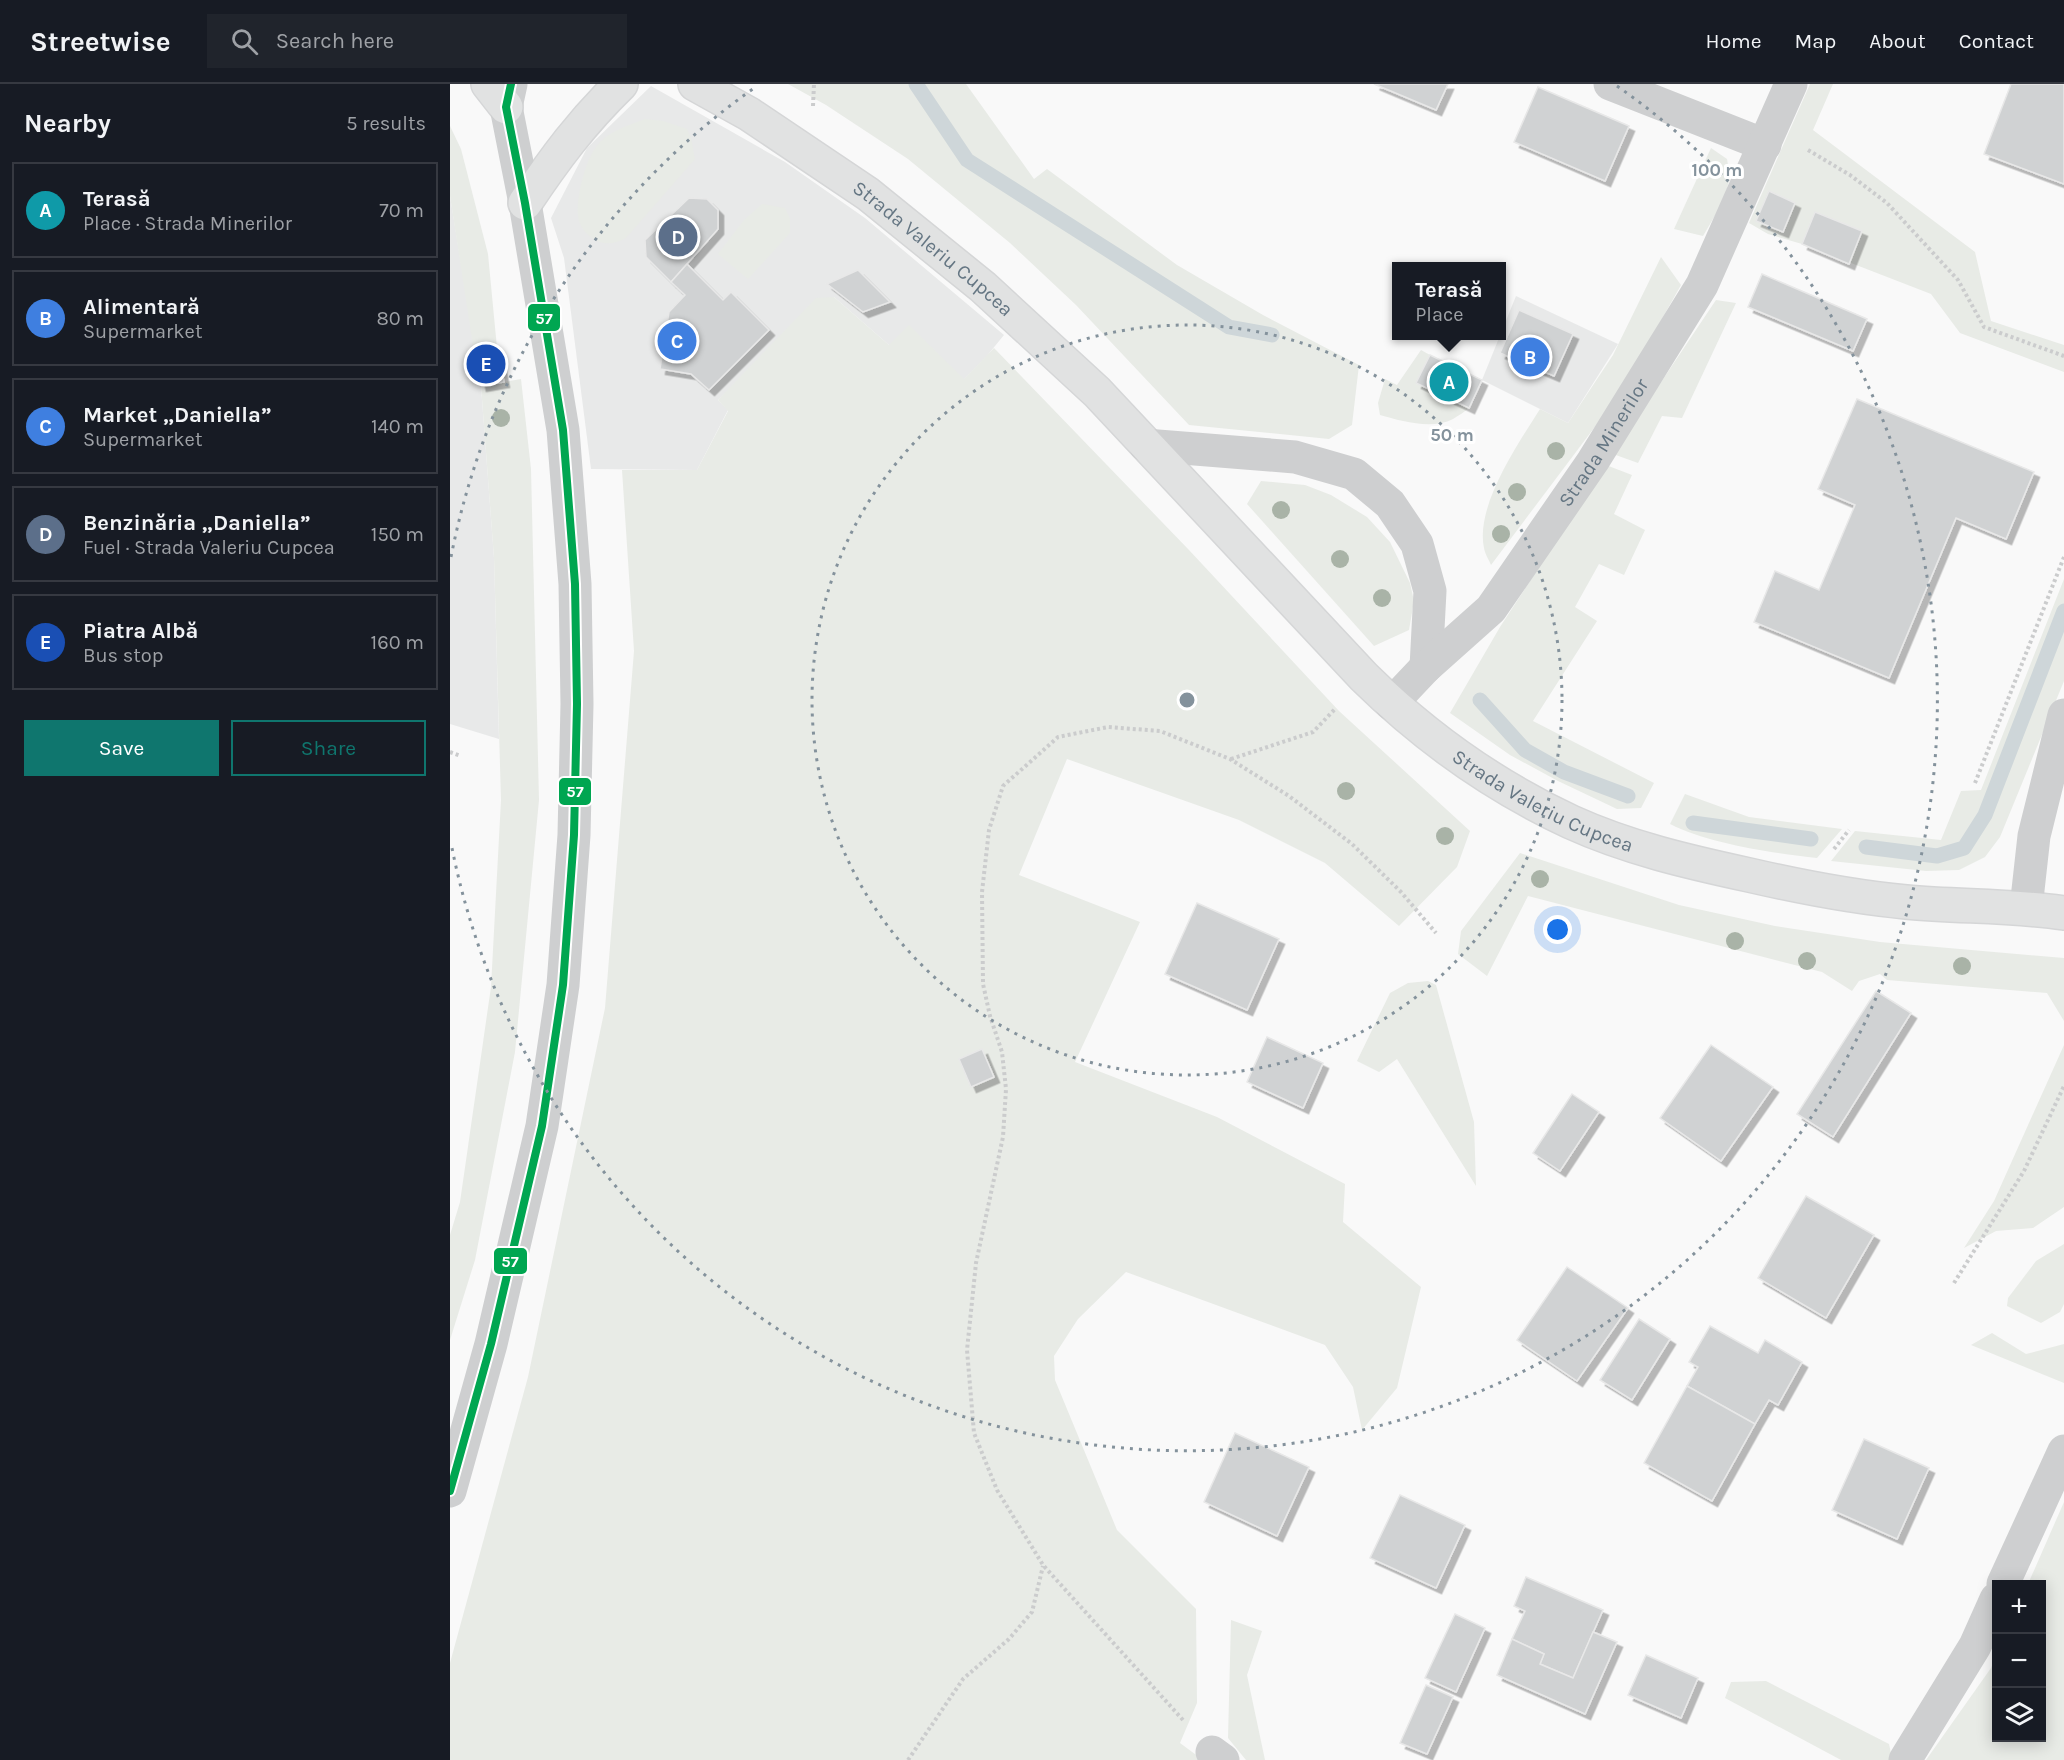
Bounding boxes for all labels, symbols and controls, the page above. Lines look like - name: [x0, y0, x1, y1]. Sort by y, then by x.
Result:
- search box: [207, 14, 627, 68]
- text: Streetwise: [30, 25, 171, 58]
- icon: search: [228, 25, 261, 58]
- text: Search here: [276, 28, 394, 54]
- text: Home: [1706, 29, 1762, 53]
- text: Map: [1795, 29, 1836, 53]
- text: About: [1869, 29, 1926, 53]
- text: Contact: [1959, 29, 2034, 53]
- text: Nearby: [24, 108, 111, 139]
- text: 5 results: [346, 112, 426, 135]
- text: 100 m: [1692, 159, 1742, 181]
- street label: Strada Valeriu Cupcea: [848, 176, 1018, 321]
- text: Terasă: [83, 186, 151, 212]
- text: A: [39, 199, 52, 222]
- text: 70 m: [379, 199, 424, 222]
- text: Place · Strada Minerilor: [83, 212, 292, 235]
- pin: D: [658, 214, 698, 260]
- popup: [1392, 262, 1506, 340]
- text: Terasă: [1415, 277, 1483, 303]
- text: Alimentară: [83, 294, 200, 320]
- line badge: 57: [527, 303, 561, 332]
- text: Place: [1415, 303, 1464, 326]
- text: B: [39, 307, 52, 330]
- text: 80 m: [376, 307, 424, 330]
- text: 57: [535, 309, 553, 328]
- pin: C: [658, 318, 696, 364]
- text: Supermarket: [83, 320, 202, 343]
- pin: B: [1510, 334, 1550, 380]
- pin: E: [466, 342, 506, 386]
- pin: A: [1430, 360, 1468, 404]
- street label: Strada Minerilor: [1554, 374, 1654, 511]
- text: Market „Daniella”: [83, 402, 272, 428]
- text: C: [39, 415, 52, 438]
- text: 140 m: [371, 415, 424, 438]
- text: 50 m: [1430, 424, 1474, 446]
- text: Supermarket: [83, 428, 202, 451]
- text: Benzinăria „Daniella”: [83, 510, 310, 536]
- text: D: [39, 523, 52, 546]
- text: 150 m: [371, 523, 424, 546]
- text: Fuel · Strada Valeriu Cupcea: [83, 536, 335, 559]
- text: Piatra Albă: [83, 618, 198, 644]
- text: E: [40, 631, 51, 654]
- text: 160 m: [371, 631, 424, 654]
- text: Bus stop: [83, 644, 163, 667]
- centre of rings: [1177, 690, 1197, 710]
- button: Save: [24, 720, 219, 776]
- button: Share: [231, 720, 426, 776]
- street label: Strada Valeriu Cupcea: [1448, 745, 1636, 857]
- line badge: 57: [558, 777, 592, 806]
- text: 57: [566, 782, 584, 801]
- your location: [1543, 915, 1572, 944]
- line badge: 57: [493, 1247, 528, 1275]
- text: 57: [501, 1252, 519, 1271]
- map controls: [1992, 1580, 2046, 1742]
- button: +: [1992, 1580, 2046, 1634]
- button: −: [1992, 1634, 2046, 1688]
- button: layers: [1992, 1688, 2046, 1742]

